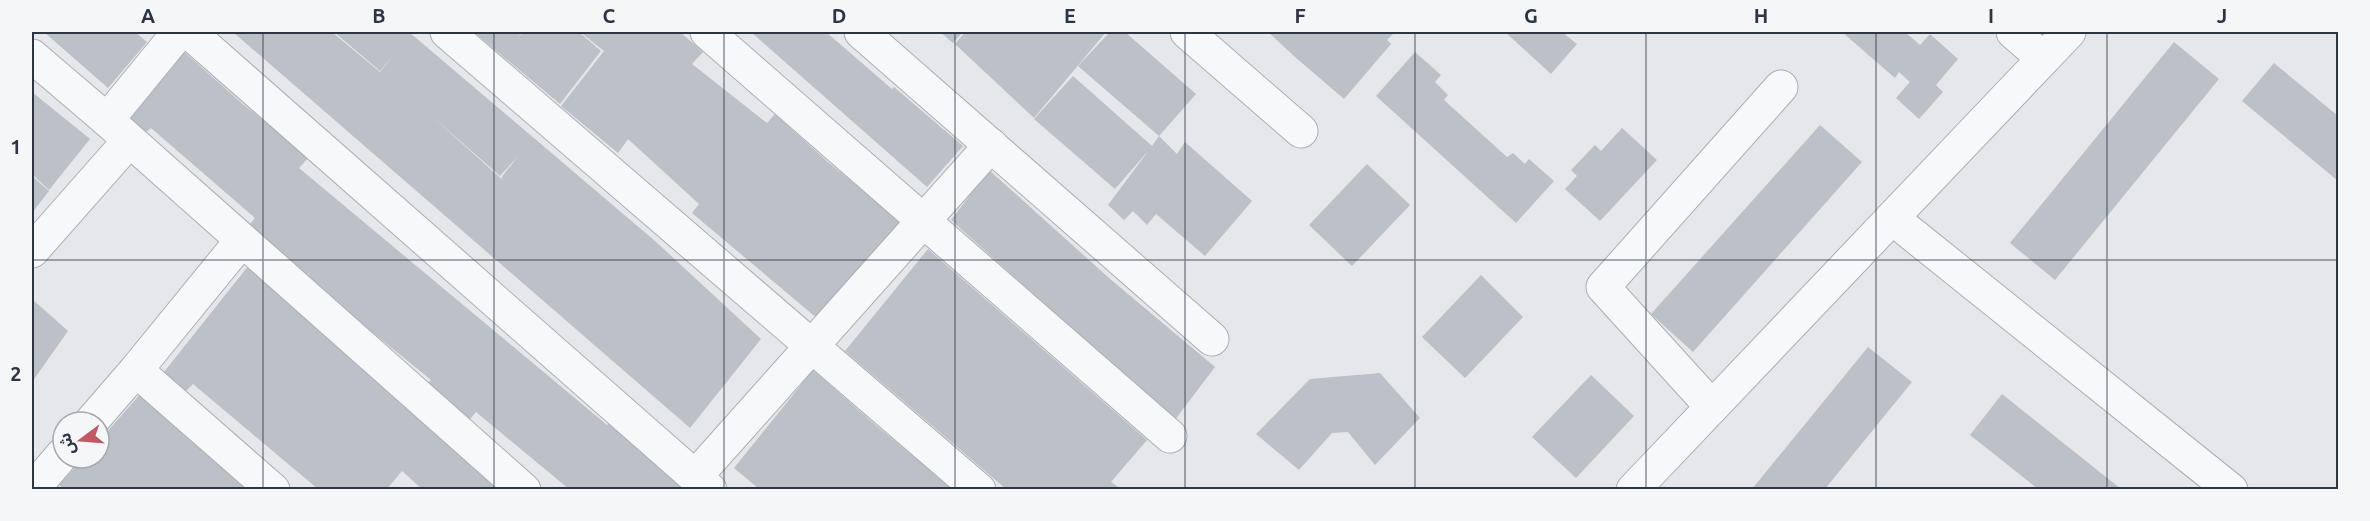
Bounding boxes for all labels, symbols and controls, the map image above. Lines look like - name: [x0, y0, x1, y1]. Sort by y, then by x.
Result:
- text: A: [141, 4, 155, 27]
- text: B: [372, 4, 386, 27]
- text: C: [603, 4, 616, 27]
- text: D: [832, 4, 846, 27]
- text: E: [1064, 4, 1076, 27]
- text: F: [1294, 4, 1306, 27]
- text: G: [1524, 4, 1538, 27]
- text: H: [1754, 4, 1768, 27]
- text: I: [1988, 4, 1994, 27]
- text: J: [2217, 4, 2227, 27]
- text: 1: [10, 135, 22, 158]
- text: 2: [10, 362, 22, 385]
- north arrow: [51, 410, 111, 470]
- text: ش: [55, 431, 79, 457]

